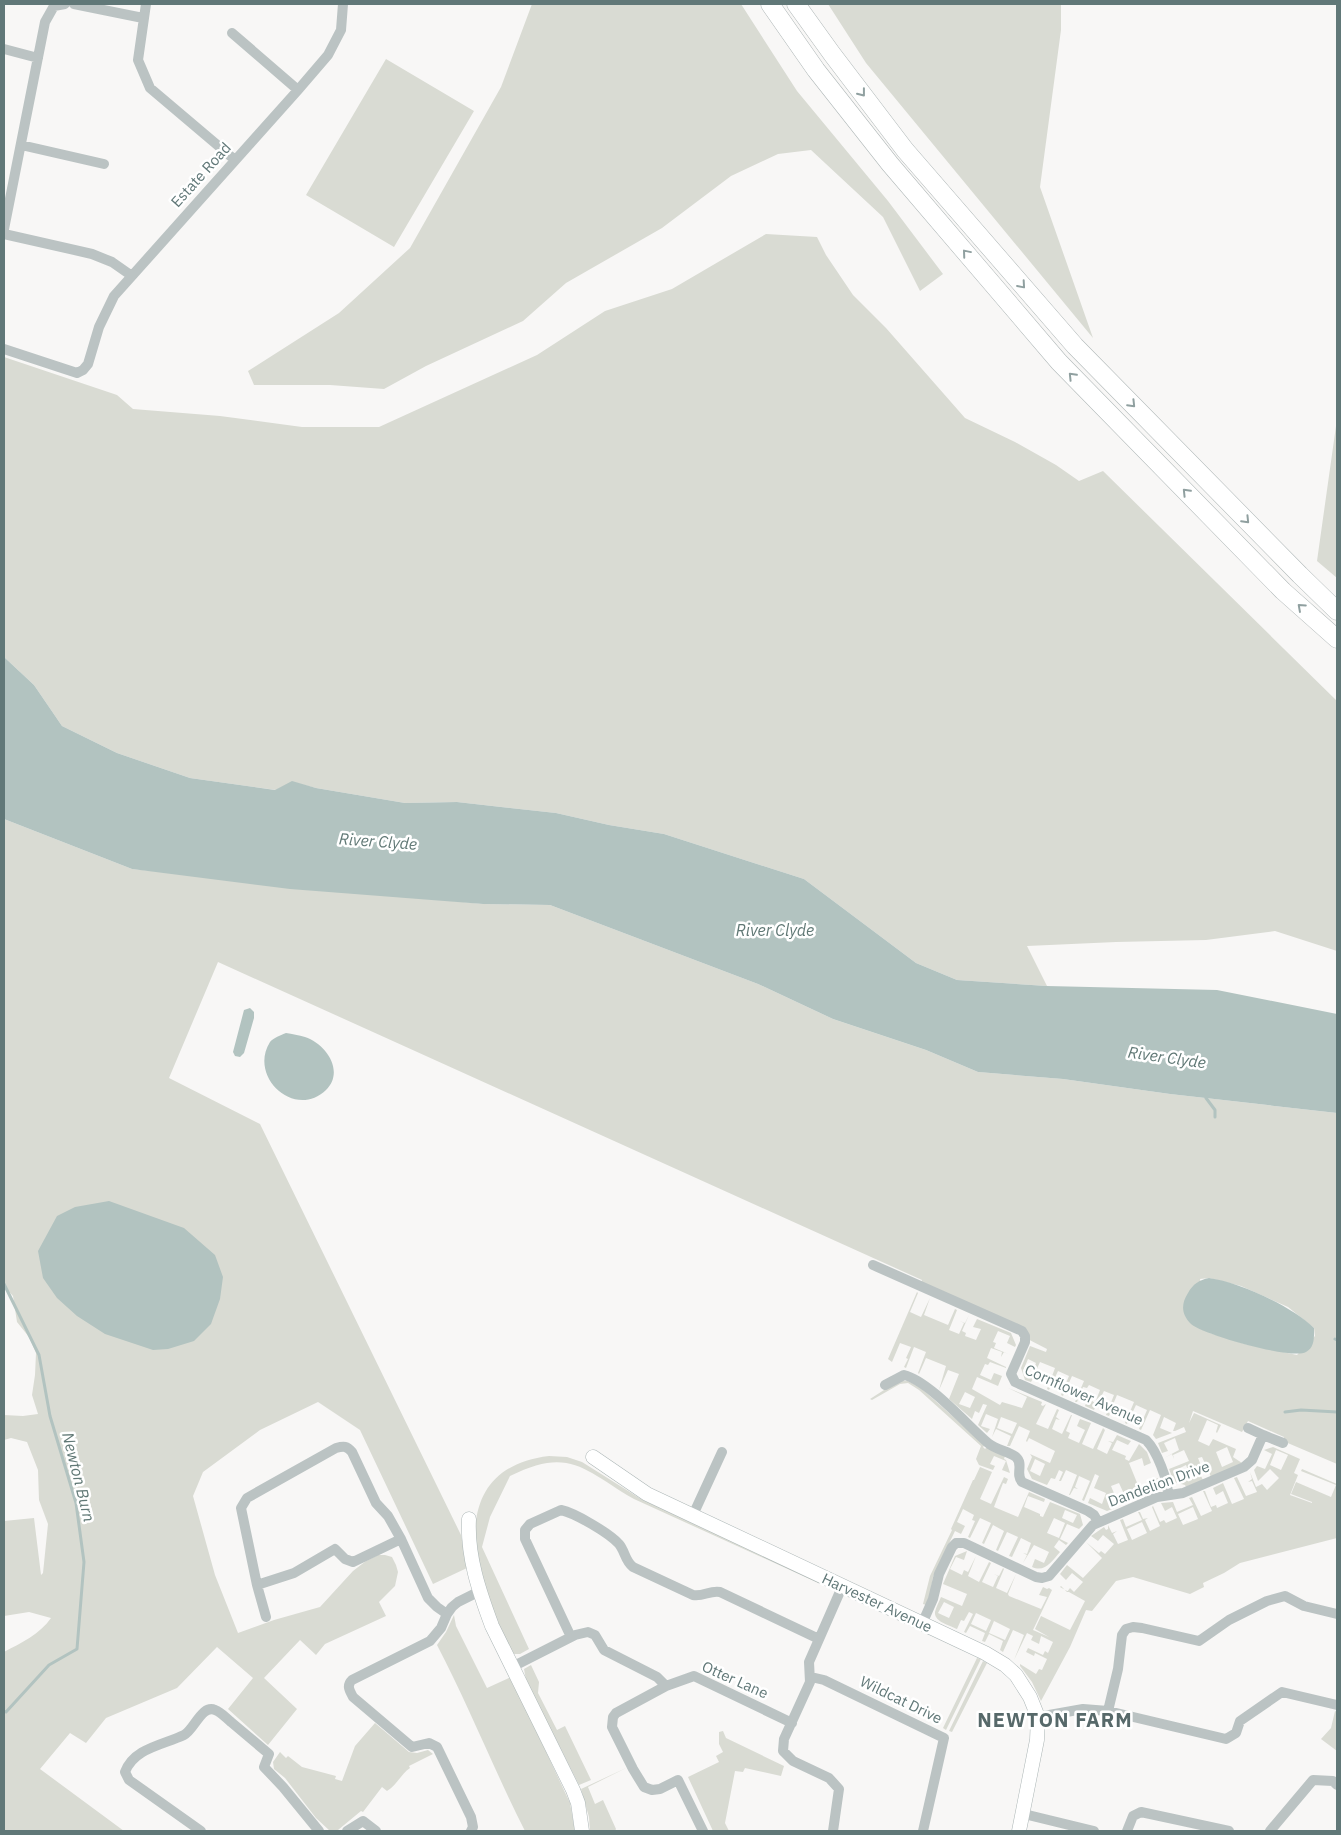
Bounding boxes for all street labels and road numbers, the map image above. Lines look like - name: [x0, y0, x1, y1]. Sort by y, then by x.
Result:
- street label: Estate Road: [167, 138, 235, 211]
- street label: Cornflower Avenue: [1022, 1360, 1146, 1429]
- street label: Dandelion Drive: [1105, 1456, 1212, 1511]
- street label: Harvester Avenue: [819, 1569, 935, 1636]
- street label: Otter Lane: [699, 1657, 771, 1703]
- street label: Wildcat Drive: [857, 1671, 945, 1728]

